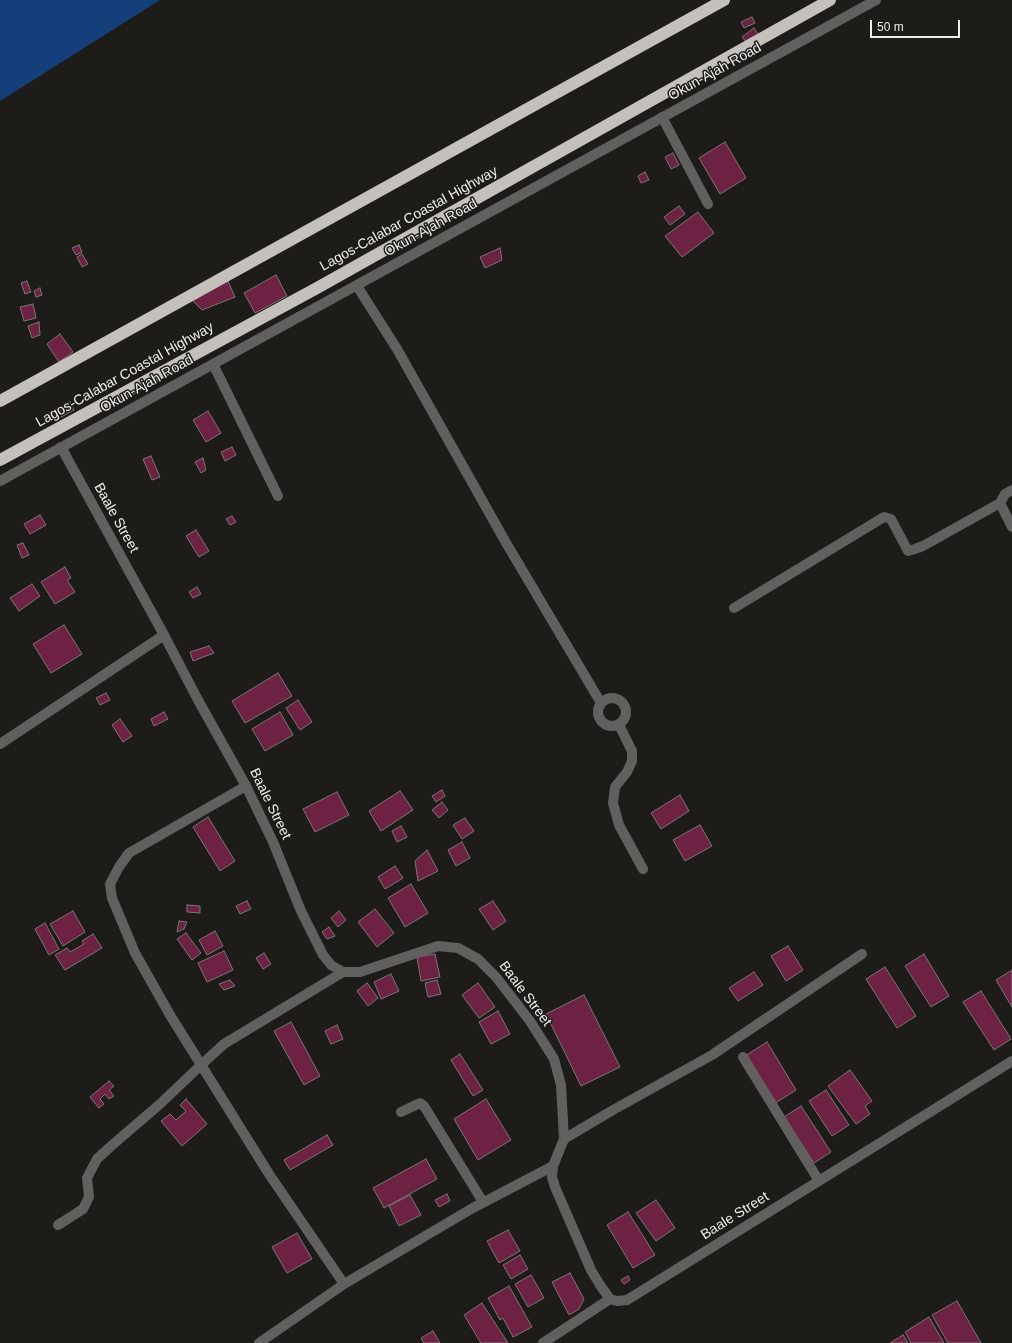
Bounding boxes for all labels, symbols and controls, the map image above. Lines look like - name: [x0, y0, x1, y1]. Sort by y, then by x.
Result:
- scale bar: [872, 12, 962, 38]
- text: 50 m: [877, 20, 904, 34]
- street label: Okun-Ajah Road: [666, 40, 764, 104]
- street label: Lagos-Calabar Coastal Highway: [317, 163, 501, 275]
- street label: Okun-Ajah Road: [382, 196, 480, 260]
- street label: Lagos-Calabar Coastal Highway: [33, 319, 217, 431]
- street label: Okun-Ajah Road: [98, 352, 196, 416]
- street label: Baale Street: [90, 480, 142, 556]
- street label: Baale Street: [246, 766, 294, 842]
- street label: Baale Street: [495, 958, 555, 1030]
- street label: Baale Street: [698, 1188, 772, 1244]

